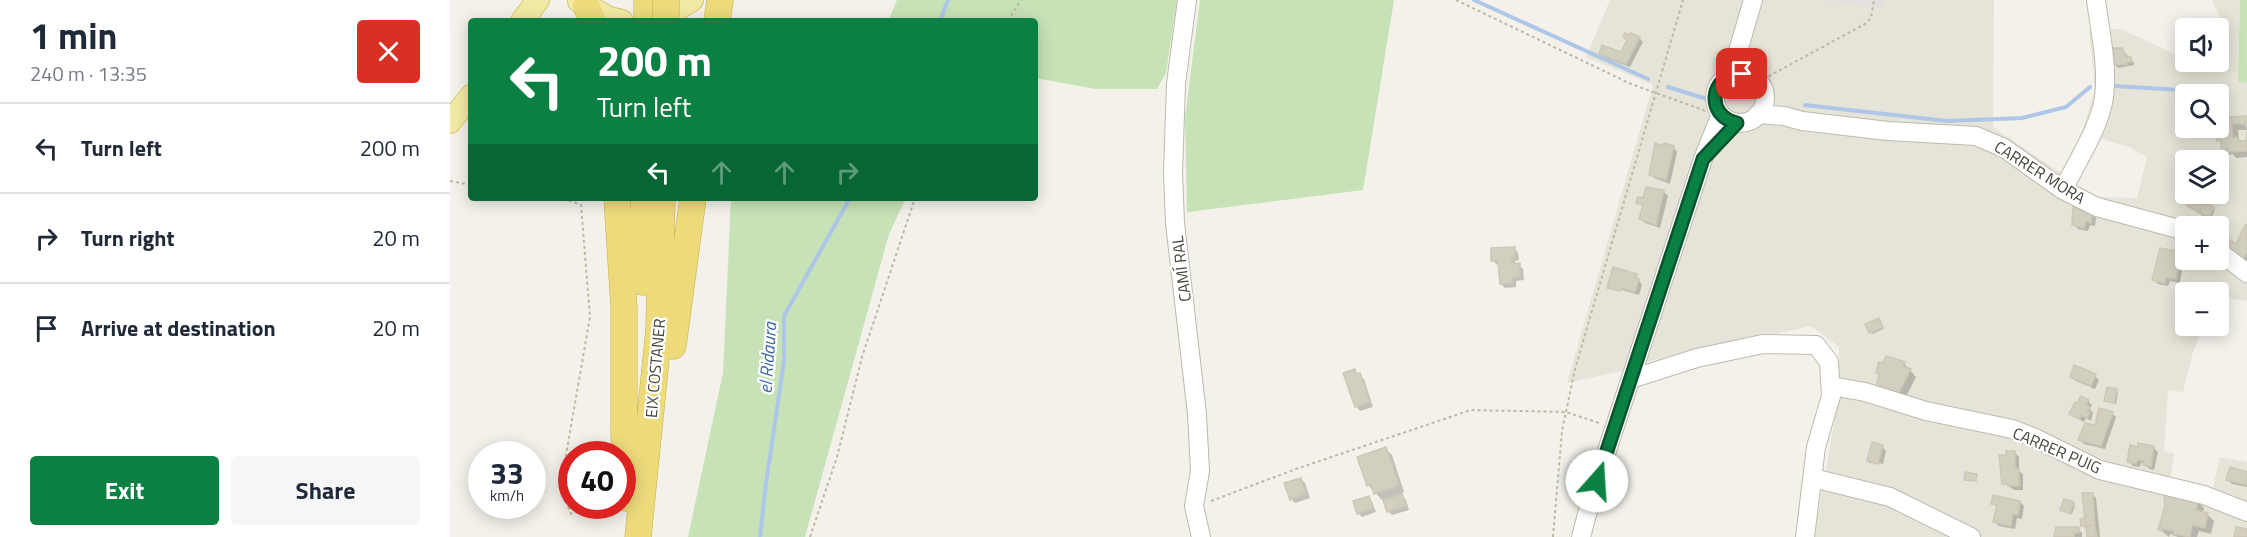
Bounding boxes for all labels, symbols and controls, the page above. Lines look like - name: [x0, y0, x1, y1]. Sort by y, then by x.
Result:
- text: 1 min: [30, 8, 117, 63]
- map controls: [2175, 18, 2229, 336]
- button: sound: [2175, 18, 2229, 72]
- button: close: [357, 20, 420, 83]
- text: 200 m: [597, 28, 712, 92]
- icon: left: [498, 42, 576, 120]
- pin: [1716, 48, 1767, 99]
- icon: arrive: [1725, 57, 1758, 90]
- text: 240 m · 13:35: [30, 58, 147, 89]
- button: search: [2175, 84, 2229, 138]
- text: Turn left: [597, 86, 691, 127]
- text: Turn left: [81, 131, 162, 165]
- text: 200 m: [360, 131, 420, 165]
- icon: left: [30, 132, 63, 165]
- street label: CARRER MORA: [1990, 134, 2091, 210]
- button: layers: [2175, 150, 2229, 204]
- icon: left: [642, 156, 675, 189]
- icon: ahead: [705, 156, 738, 189]
- icon: ahead: [768, 156, 801, 189]
- icon: right: [831, 156, 864, 189]
- button: +: [2175, 216, 2229, 270]
- text: Turn right: [81, 221, 175, 255]
- text: 20 m: [372, 221, 420, 255]
- icon: right: [30, 222, 63, 255]
- street label: CAMÍ RAL: [1165, 234, 1197, 303]
- button: −: [2175, 282, 2229, 336]
- text: Arrive at destination: [81, 311, 276, 345]
- text: 20 m: [372, 311, 420, 345]
- icon: arrive: [30, 312, 63, 345]
- street label: EIX COSTANER: [639, 317, 671, 419]
- water label: el Ridaura: [752, 320, 784, 395]
- street label: CARRER PUIG: [2009, 421, 2105, 479]
- speed limit sign: 40: [558, 441, 636, 519]
- position arrow: [1565, 449, 1629, 513]
- text: 33: [490, 450, 524, 496]
- button: Exit: [30, 456, 219, 525]
- button: Share: [231, 456, 420, 525]
- text: km/h: [490, 484, 524, 507]

